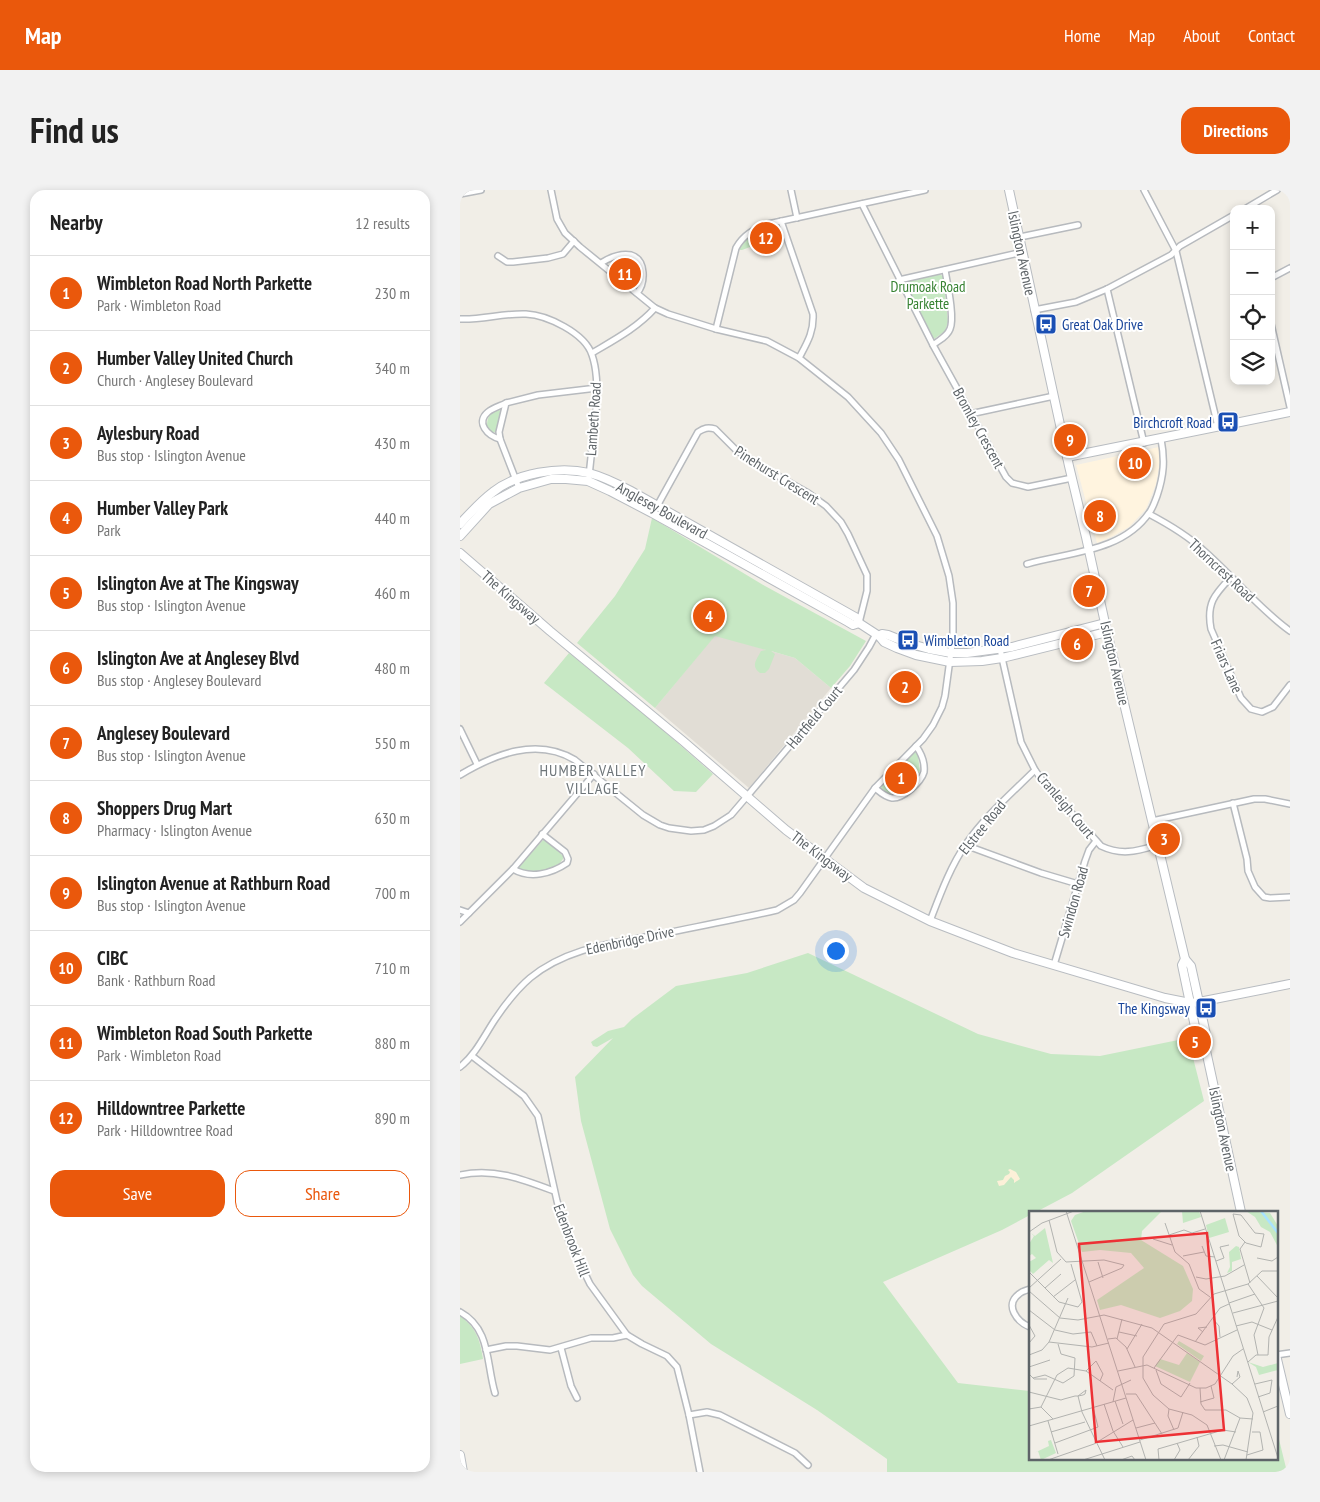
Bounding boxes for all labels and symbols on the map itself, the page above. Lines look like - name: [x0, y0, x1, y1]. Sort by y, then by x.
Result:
- street label: Islington Avenue: [1004, 209, 1040, 297]
- pin: 12: [750, 219, 782, 257]
- pin: 11: [609, 255, 641, 293]
- park label: Drumoak Road Parkette: [891, 277, 965, 313]
- bus stop icon: Great Oak Drive: [1034, 312, 1058, 336]
- place label: Great Oak Drive: [1062, 315, 1143, 334]
- street label: Lambeth Road: [581, 381, 605, 457]
- street label: Bromley Crescent: [949, 384, 1009, 472]
- bus stop icon: Birchcroft Road: [1216, 410, 1240, 434]
- place label: Birchcroft Road: [1133, 413, 1212, 432]
- pin: 9: [1054, 421, 1086, 459]
- street label: Pinehurst Crescent: [731, 441, 823, 509]
- pin: 10: [1119, 444, 1151, 482]
- street label: Anglesey Boulevard: [613, 477, 711, 543]
- pin: 8: [1084, 497, 1116, 535]
- street label: Thorncrest Road: [1185, 534, 1259, 606]
- street label: The Kingsway: [478, 566, 545, 628]
- pin: 7: [1073, 572, 1105, 610]
- pin: 4: [693, 597, 725, 635]
- street label: Islington Avenue: [1096, 619, 1134, 707]
- pin: 6: [1061, 625, 1093, 663]
- bus stop icon: Wimbleton Road: [896, 628, 920, 652]
- place label: Wimbleton Road: [924, 631, 1009, 650]
- street label: Friars Lane: [1207, 636, 1247, 696]
- pin: 2: [889, 668, 921, 706]
- street label: Hartfield Court: [782, 682, 846, 752]
- pin: 1: [885, 759, 917, 797]
- district label: HUMBER VALLEY VILLAGE: [540, 760, 646, 798]
- street label: Cranleigh Court: [1033, 768, 1099, 842]
- street label: Elstree Road: [954, 796, 1010, 858]
- pin: 3: [1148, 820, 1180, 858]
- street label: The Kingsway: [788, 827, 857, 885]
- street label: Swindon Road: [1054, 864, 1092, 940]
- street label: Edenbridge Drive: [584, 921, 676, 959]
- your location: [823, 938, 849, 964]
- bus stop icon: The Kingsway: [1194, 996, 1218, 1020]
- place label: The Kingsway: [1118, 999, 1190, 1018]
- pin: 5: [1179, 1023, 1211, 1061]
- street label: Islington Avenue: [1205, 1085, 1241, 1173]
- street label: Edenbrook Hill: [549, 1201, 595, 1279]
- inset map: [1029, 1211, 1278, 1460]

